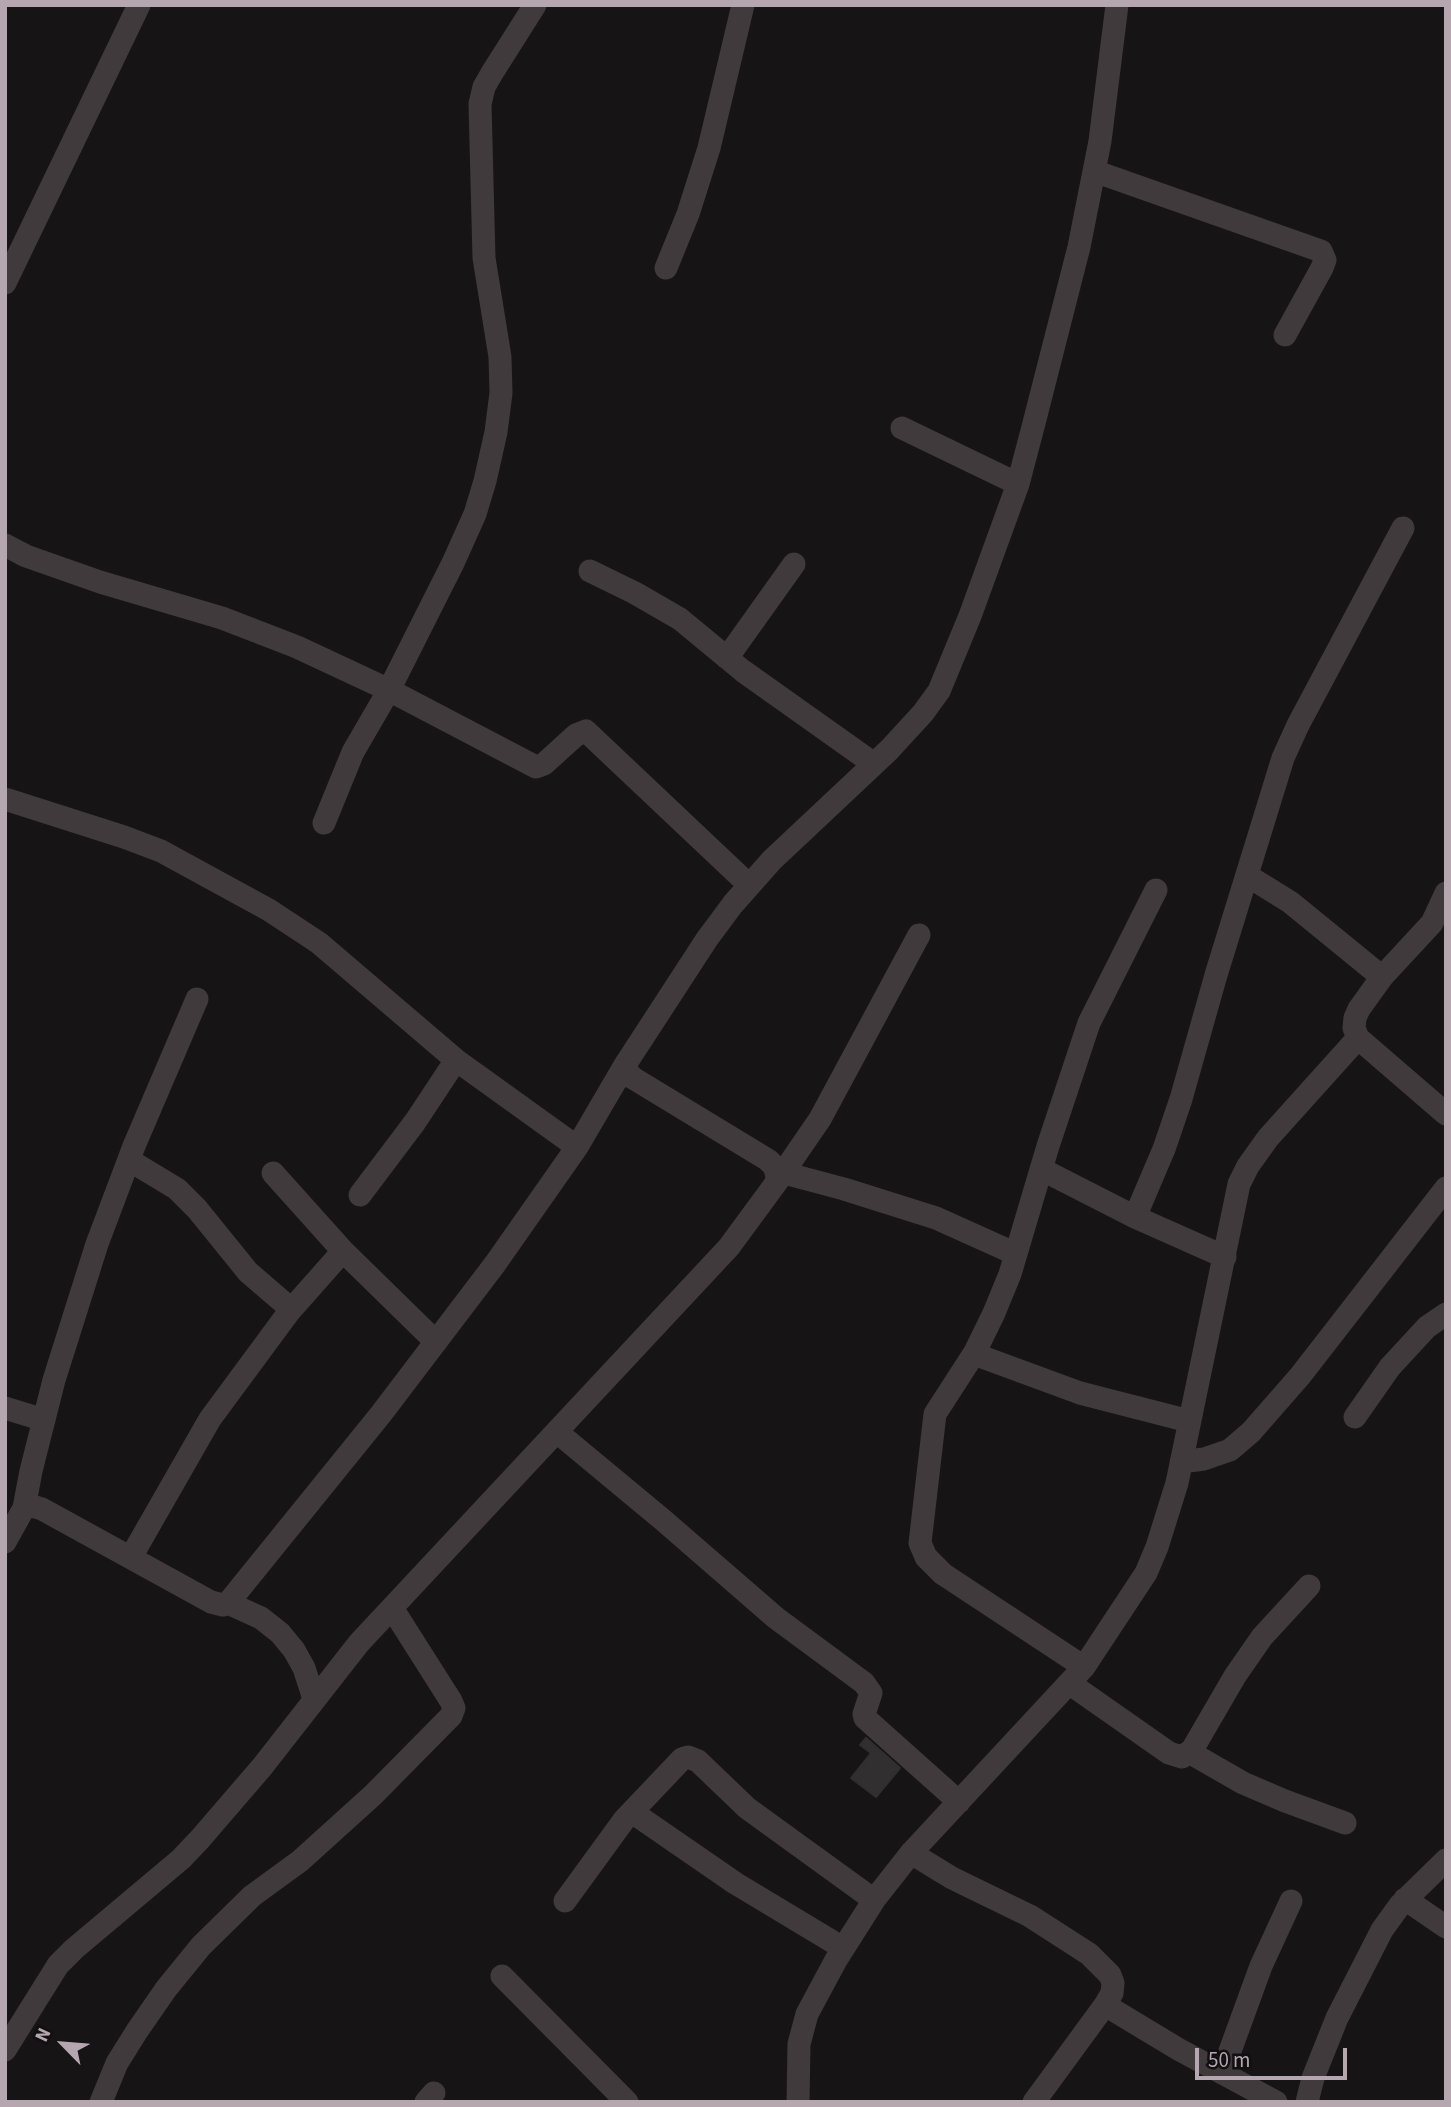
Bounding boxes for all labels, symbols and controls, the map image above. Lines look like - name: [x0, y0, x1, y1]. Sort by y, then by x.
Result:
- north arrow: [28, 2009, 98, 2079]
- text: N: [29, 2023, 58, 2046]
- scale bar: [1199, 2034, 1351, 2078]
- text: 50 m: [1208, 2045, 1250, 2075]

